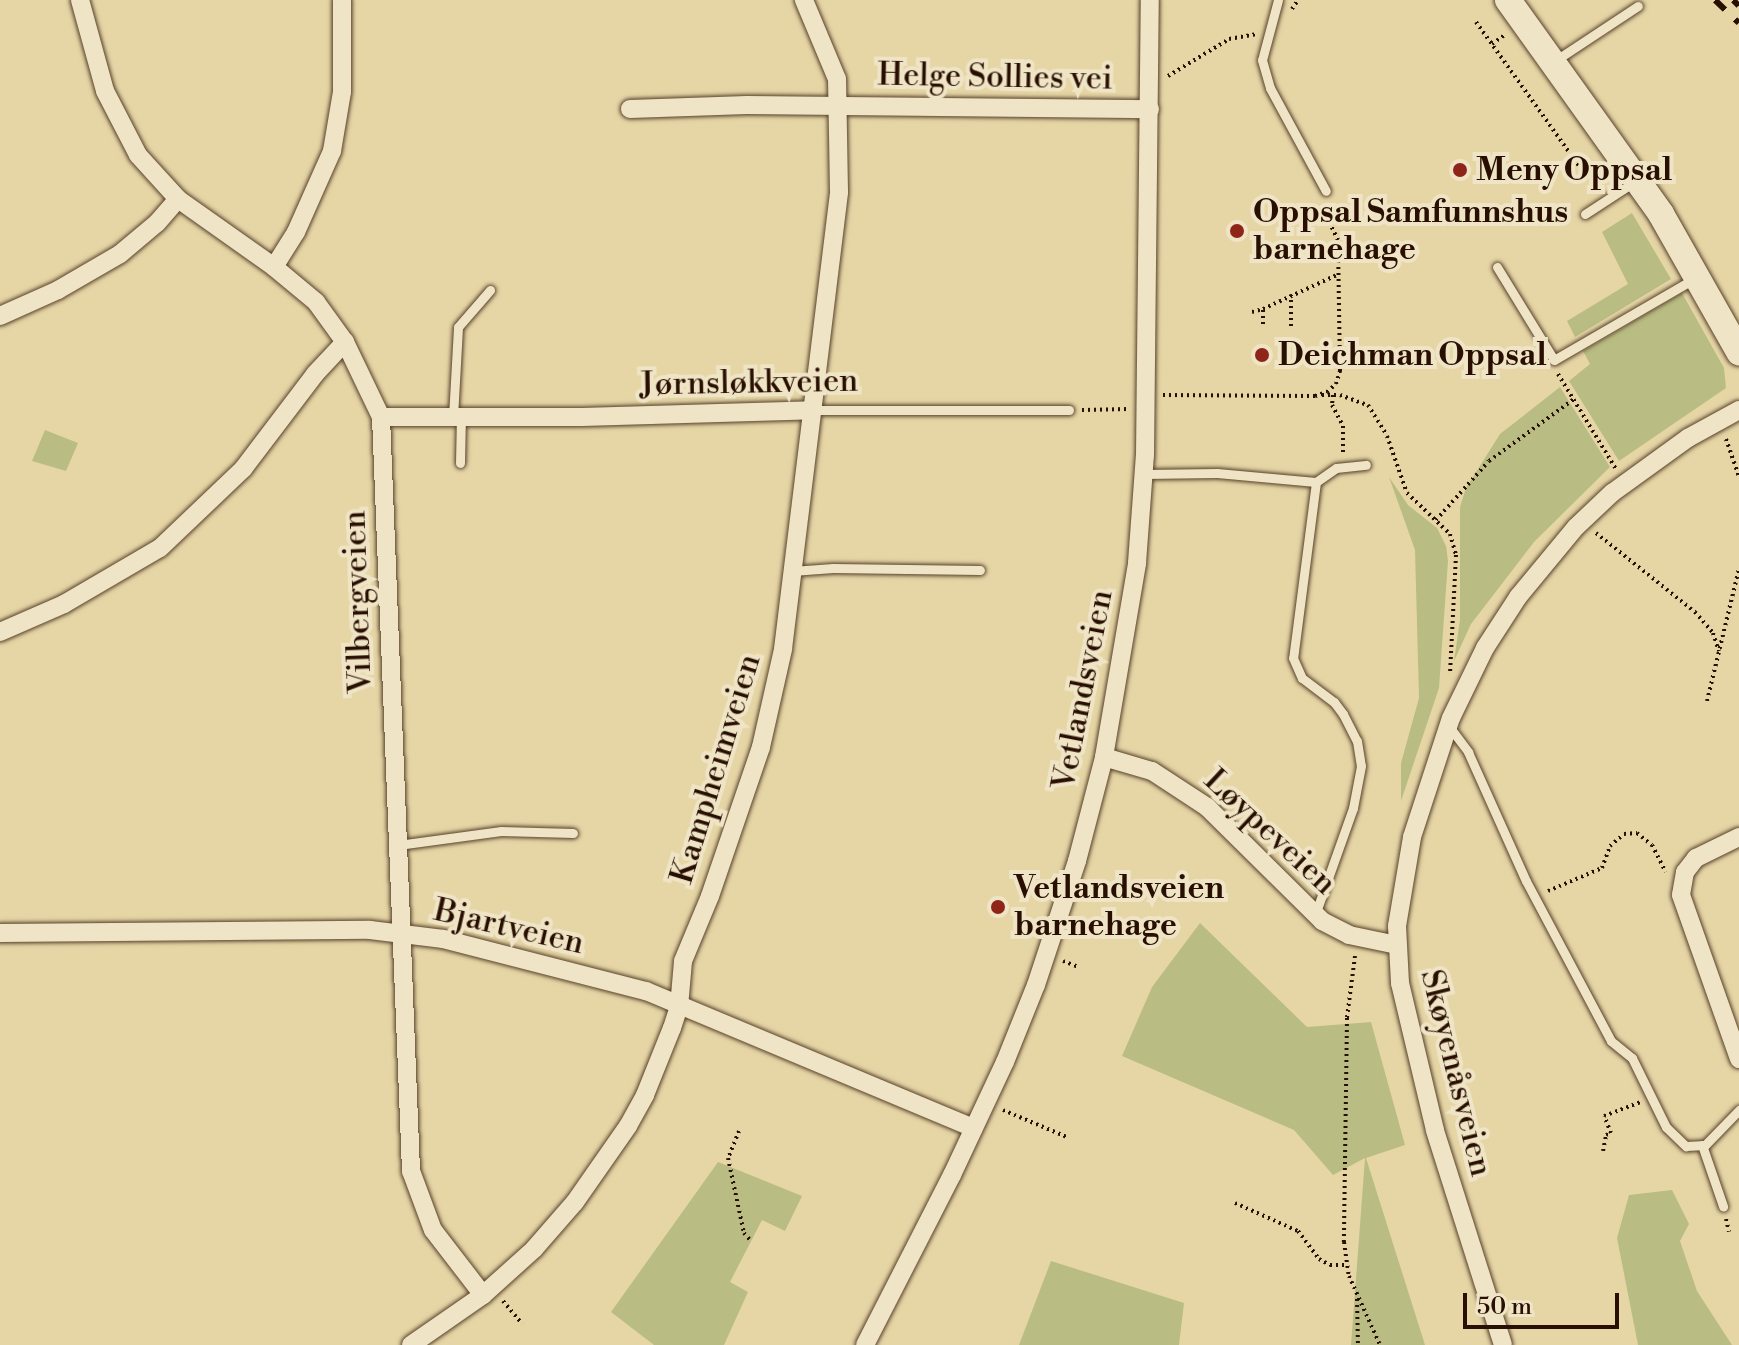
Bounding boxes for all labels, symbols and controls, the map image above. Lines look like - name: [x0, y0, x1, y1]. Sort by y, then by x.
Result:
- street label: Helge Sollies vei: [877, 56, 1113, 98]
- place label: Meny Oppsal: [1476, 151, 1672, 189]
- marker: Meny Oppsal: [1451, 161, 1469, 179]
- place label: Oppsal Samfunnshus barnehage: [1253, 194, 1568, 269]
- marker: Oppsal Samfunnshus barnehage: [1228, 222, 1246, 240]
- place label: Deichman Oppsal: [1278, 336, 1547, 374]
- marker: Deichman Oppsal: [1253, 346, 1271, 364]
- street label: Jørnsløkkveien: [639, 362, 859, 404]
- street label: Vilbergveien: [336, 510, 380, 694]
- street label: Vetlandsveien: [1045, 587, 1121, 793]
- street label: Kampheimveien: [663, 650, 769, 888]
- street label: Løypeveien: [1196, 761, 1344, 903]
- place label: Vetlandsveien barnehage: [1014, 870, 1224, 945]
- street label: Bjartveien: [430, 891, 588, 963]
- marker: Vetlandsveien barnehage: [989, 898, 1007, 916]
- street label: Skøyenåsveien: [1412, 966, 1500, 1180]
- scale bar: [1467, 1277, 1623, 1327]
- text: 50 m: [1477, 1292, 1532, 1322]

